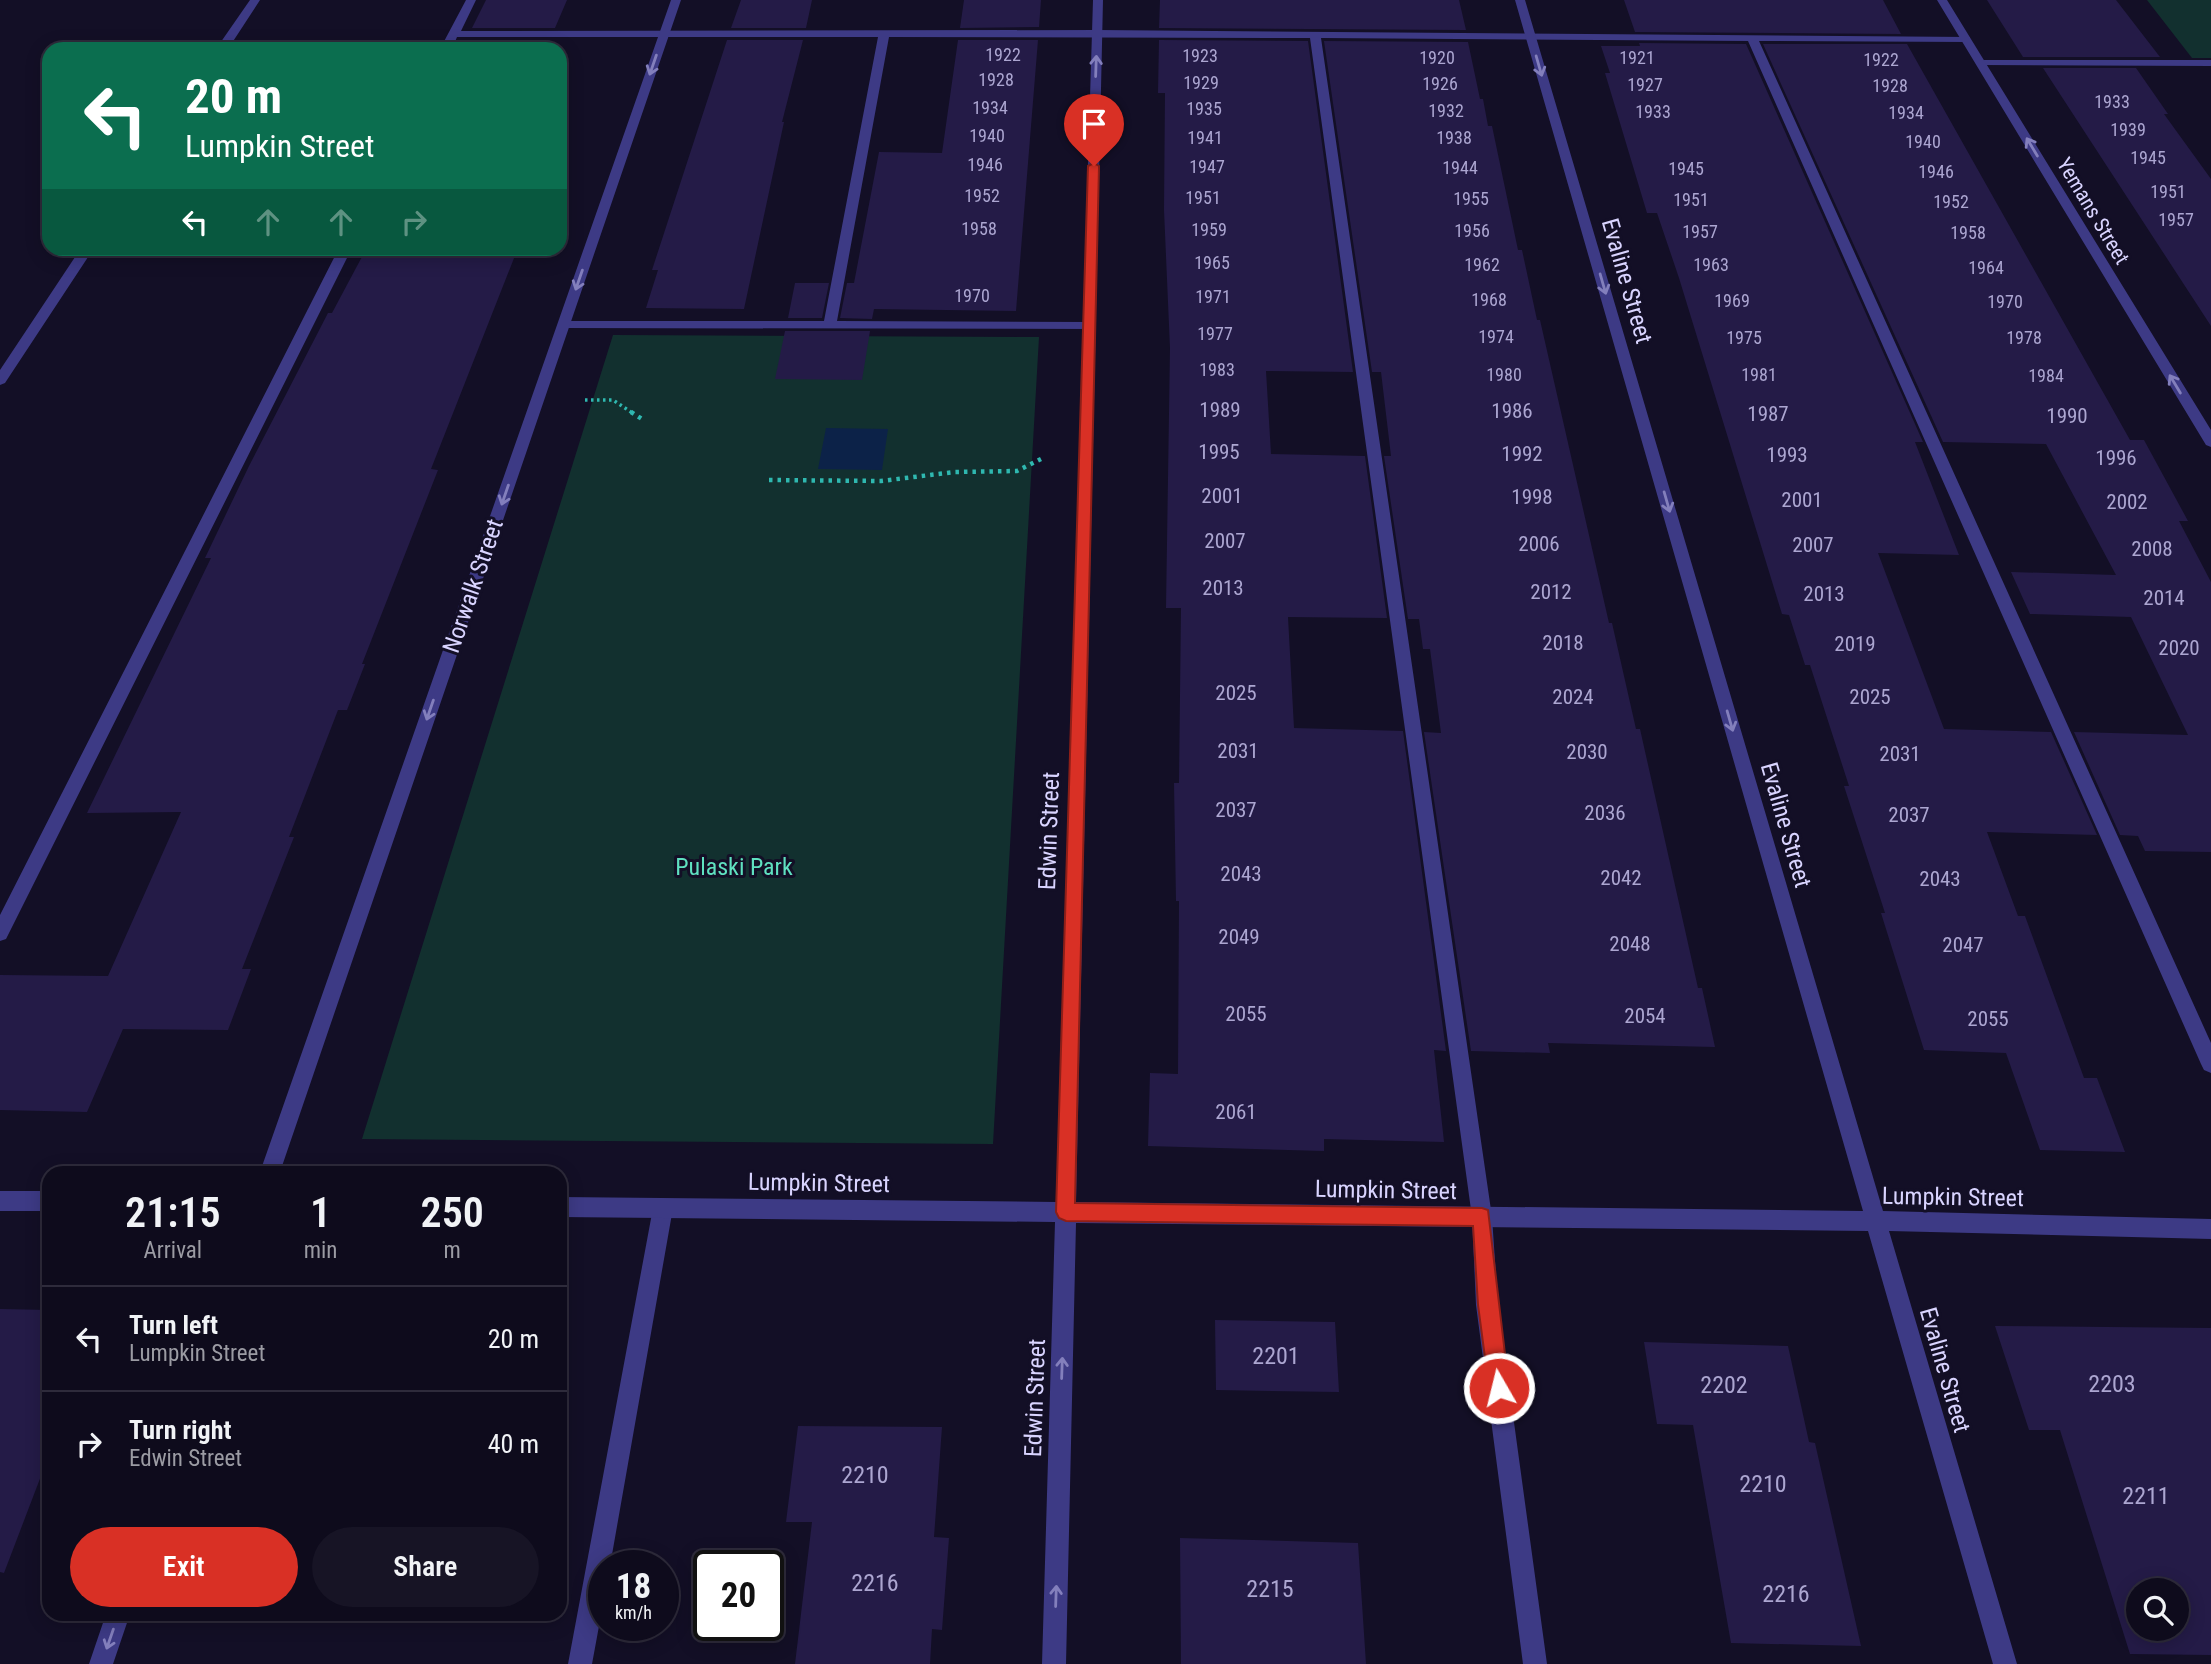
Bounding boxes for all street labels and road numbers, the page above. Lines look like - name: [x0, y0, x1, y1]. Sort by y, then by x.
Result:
- street label: Yemans Street: [2052, 153, 2134, 269]
- street label: Evaline Street: [1596, 215, 1658, 347]
- street label: Norwalk Street: [437, 515, 509, 657]
- street label: Evaline Street: [1755, 759, 1817, 891]
- street label: Edwin Street: [1033, 772, 1065, 890]
- street label: Lumpkin Street: [748, 1168, 890, 1198]
- street label: Lumpkin Street: [1315, 1175, 1457, 1205]
- street label: Lumpkin Street: [1882, 1182, 2024, 1212]
- street label: Evaline Street: [1914, 1304, 1976, 1436]
- street label: Edwin Street: [1019, 1339, 1051, 1457]

